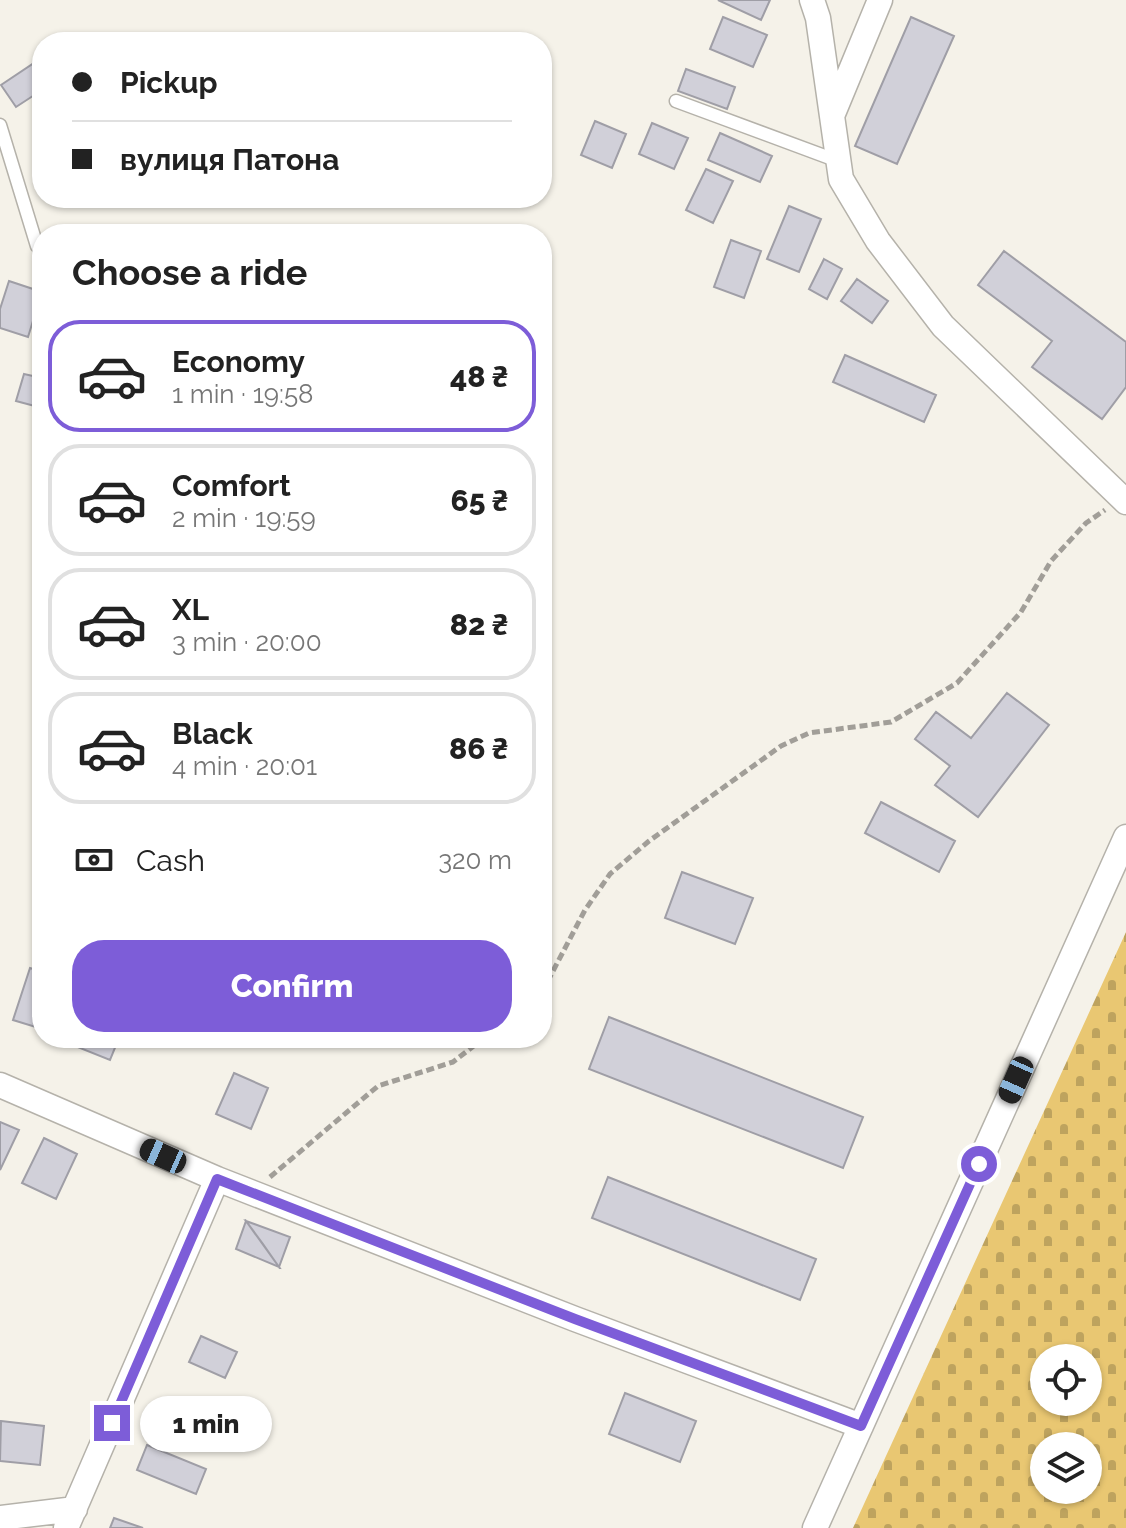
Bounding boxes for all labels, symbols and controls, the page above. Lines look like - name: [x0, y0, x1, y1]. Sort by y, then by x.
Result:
- text: Pickup: [120, 65, 218, 100]
- text: вулиця Патона: [120, 142, 339, 177]
- text: Choose a ride: [72, 251, 307, 293]
- icon: car: [76, 340, 148, 412]
- text: Economy: [172, 344, 305, 379]
- text: 48 ₴: [450, 359, 508, 394]
- text: 1 min · 19:58: [172, 379, 314, 409]
- icon: car: [76, 464, 148, 536]
- text: Comfort: [172, 468, 291, 503]
- text: 65 ₴: [450, 483, 508, 518]
- text: 2 min · 19:59: [172, 503, 316, 533]
- icon: car: [76, 588, 148, 660]
- text: XL: [172, 592, 209, 627]
- text: 82 ₴: [450, 607, 508, 642]
- text: 3 min · 20:00: [172, 627, 322, 657]
- icon: car: [76, 712, 148, 784]
- text: Black: [172, 716, 253, 751]
- text: 86 ₴: [449, 731, 508, 766]
- text: 4 min · 20:01: [172, 751, 317, 781]
- icon: cash: [72, 838, 116, 882]
- text: Cash: [136, 843, 205, 878]
- text: 320 m: [438, 845, 512, 875]
- button: Confirm: [72, 940, 512, 1032]
- car: [995, 1053, 1037, 1107]
- car: [136, 1135, 190, 1177]
- route start: [961, 1146, 997, 1182]
- map controls: [1030, 1344, 1102, 1504]
- button: locate: [1030, 1344, 1102, 1416]
- callout: 1 min: [140, 1395, 272, 1451]
- route end: [94, 1405, 130, 1441]
- text: 1 min: [173, 1409, 239, 1439]
- button: layers: [1030, 1432, 1102, 1504]

